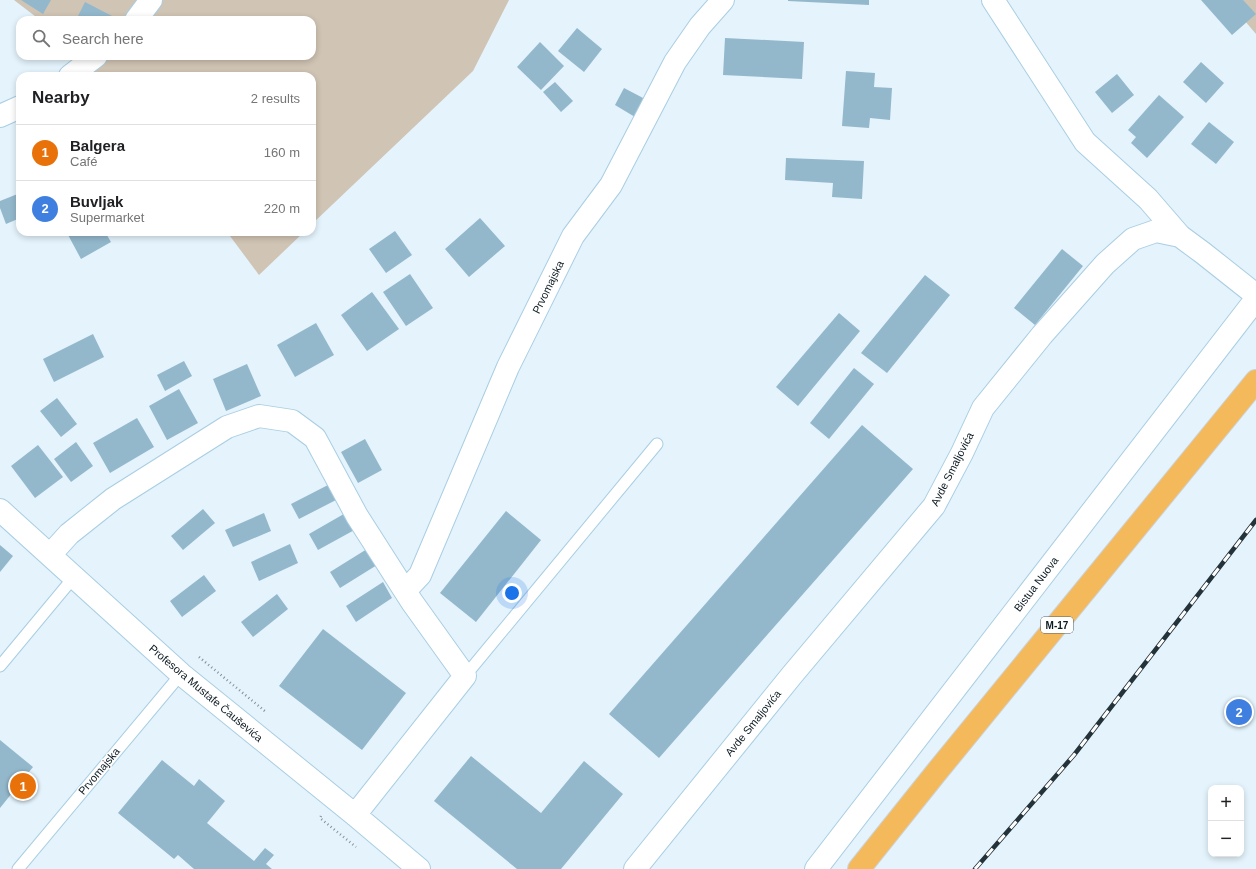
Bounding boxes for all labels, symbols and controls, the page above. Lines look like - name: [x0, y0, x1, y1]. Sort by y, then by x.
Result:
- search box: [16, 16, 316, 60]
- icon: search: [30, 27, 52, 49]
- text: Search here: [62, 30, 144, 47]
- text: Nearby: [32, 88, 90, 107]
- text: 2 results: [251, 91, 300, 106]
- text: Balgera: [70, 137, 125, 154]
- text: 1: [41, 145, 49, 160]
- text: 160 m: [264, 145, 300, 160]
- text: Café: [70, 154, 97, 169]
- text: Buvljak: [70, 193, 123, 210]
- text: 2: [41, 201, 49, 216]
- text: 220 m: [264, 201, 300, 216]
- text: Supermarket: [70, 210, 144, 225]
- street label: Prvomajska: [530, 258, 566, 315]
- street label: Avde Smaljovića: [928, 429, 976, 508]
- street label: Bistua Nuova: [1012, 554, 1061, 614]
- your location: [502, 583, 522, 603]
- road number: M-17: [1041, 617, 1073, 633]
- street label: Profesora Mustafe Čauševića: [147, 642, 266, 745]
- street label: Avde Smaljovića: [723, 687, 784, 758]
- pin: 2: [1226, 697, 1252, 727]
- street label: Prvomajska: [76, 744, 123, 797]
- pin: 1: [10, 771, 36, 801]
- map controls: [1208, 785, 1244, 857]
- button: +: [1208, 785, 1244, 821]
- button: −: [1208, 821, 1244, 857]

